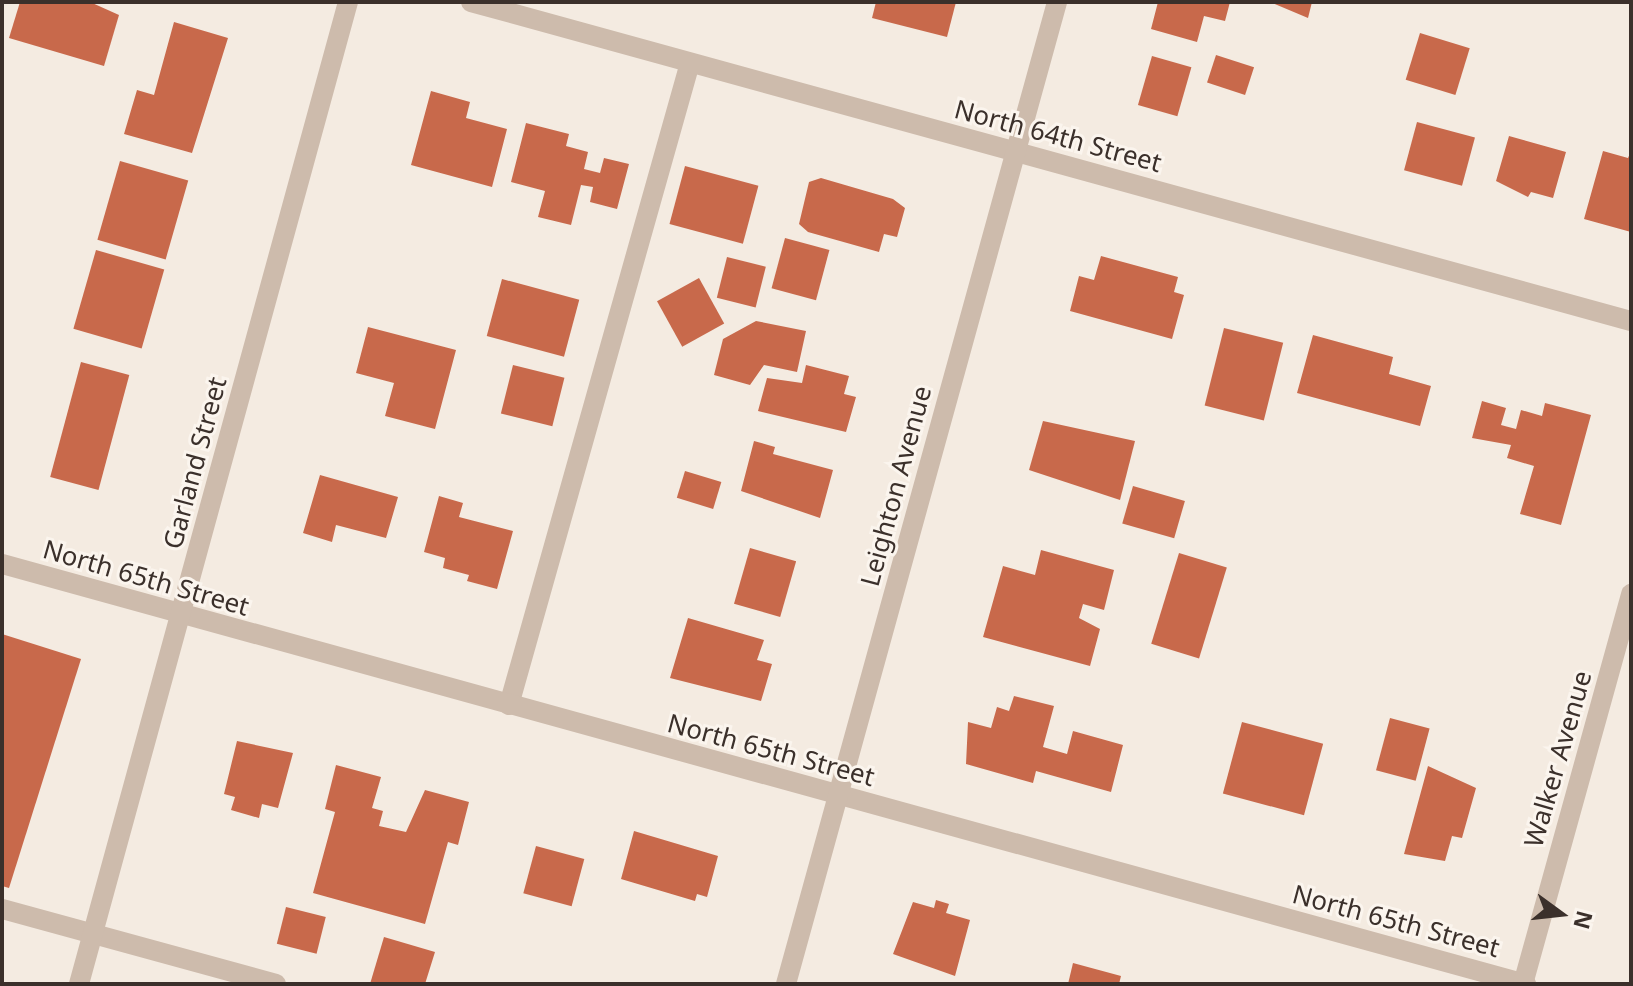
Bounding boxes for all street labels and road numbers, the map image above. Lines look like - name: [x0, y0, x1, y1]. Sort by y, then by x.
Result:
- street label: North 64th Street: [951, 93, 1165, 179]
- street label: Garland Street: [157, 373, 233, 553]
- street label: Leighton Avenue: [854, 382, 938, 590]
- street label: North 65th Street: [39, 534, 253, 622]
- street label: Walker Avenue: [1518, 667, 1598, 851]
- street label: North 65th Street: [664, 707, 878, 793]
- street label: North 65th Street: [1289, 878, 1503, 964]

